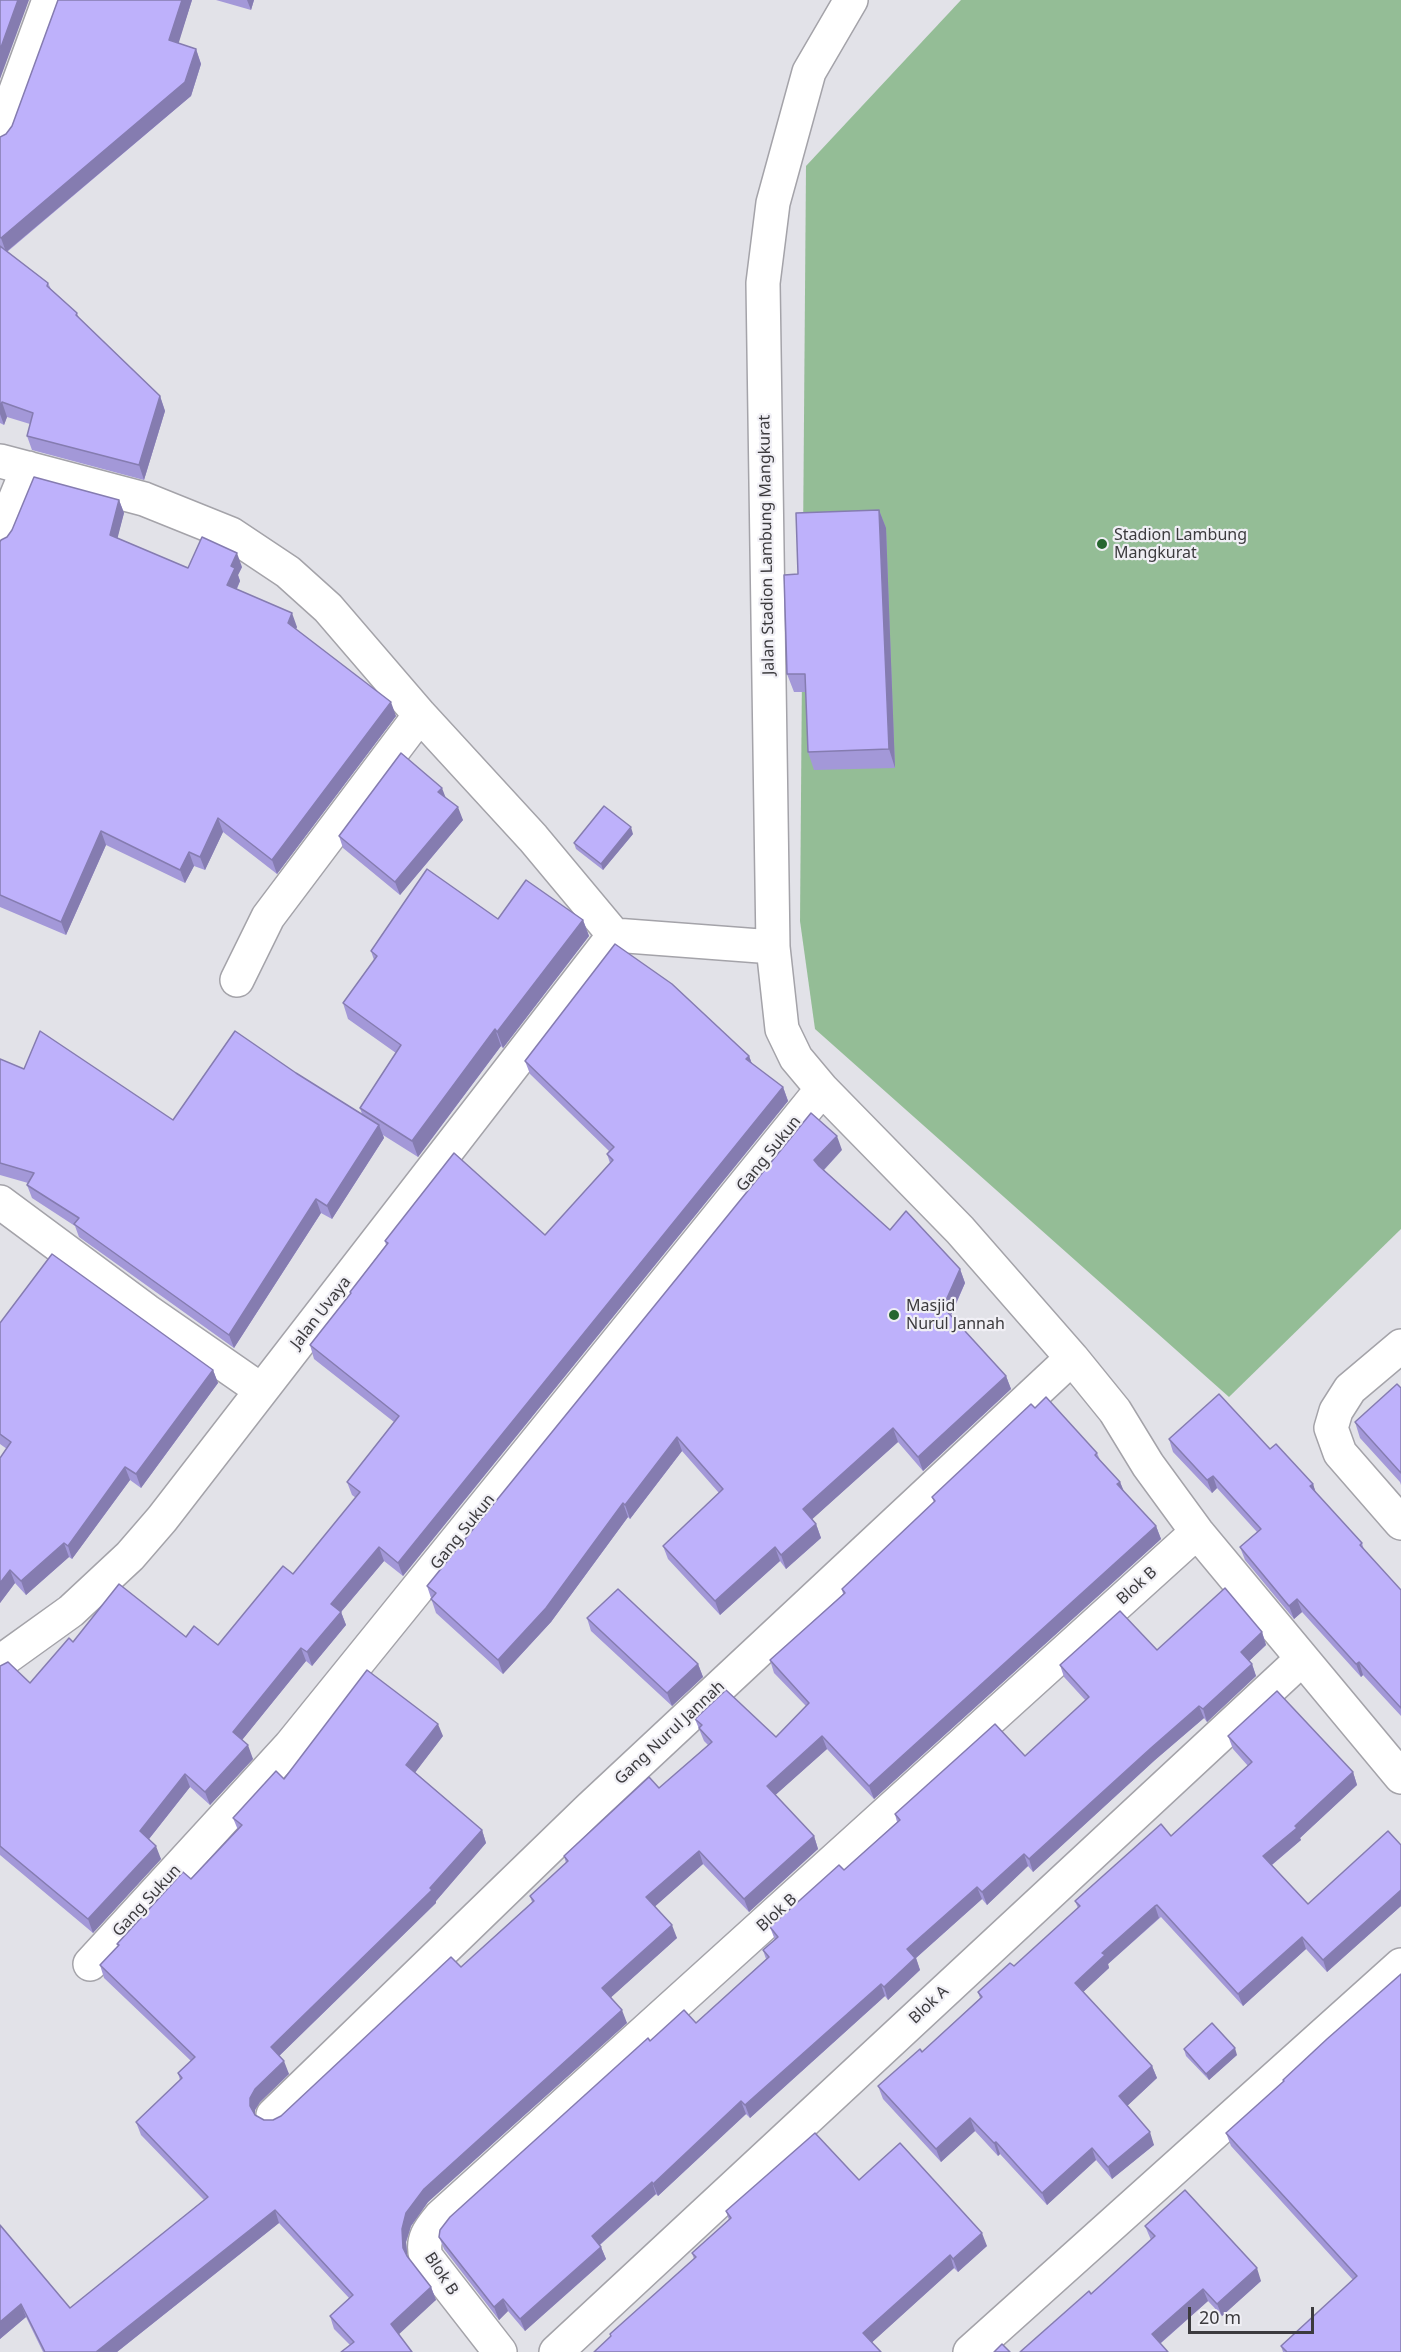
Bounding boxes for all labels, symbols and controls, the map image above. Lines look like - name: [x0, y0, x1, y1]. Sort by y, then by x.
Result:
- street label: Jalan Stadion Lambung Mangkurat: [755, 415, 779, 675]
- place label: Stadion Lambung Mangkurat: [1114, 525, 1247, 563]
- marker: Stadion Lambung Mangkurat: [1095, 537, 1109, 551]
- street label: Gang Sukun: [733, 1112, 805, 1196]
- street label: Jalan Uvaya: [287, 1273, 355, 1353]
- place label: Masjid Nurul Jannah: [906, 1296, 1005, 1334]
- marker: Masjid Nurul Jannah: [887, 1308, 901, 1322]
- street label: Gang Sukun: [427, 1490, 499, 1574]
- street label: Blok B: [1113, 1563, 1161, 1609]
- street label: Gang Nurul Jannah: [611, 1677, 729, 1789]
- street label: Gang Sukun: [109, 1861, 185, 1941]
- street label: Blok B: [753, 1890, 801, 1936]
- street label: Blok A: [905, 1982, 953, 2028]
- street label: Blok B: [420, 2249, 462, 2299]
- scale bar: [1191, 2295, 1317, 2333]
- text: 20 m: [1199, 2305, 1241, 2329]

